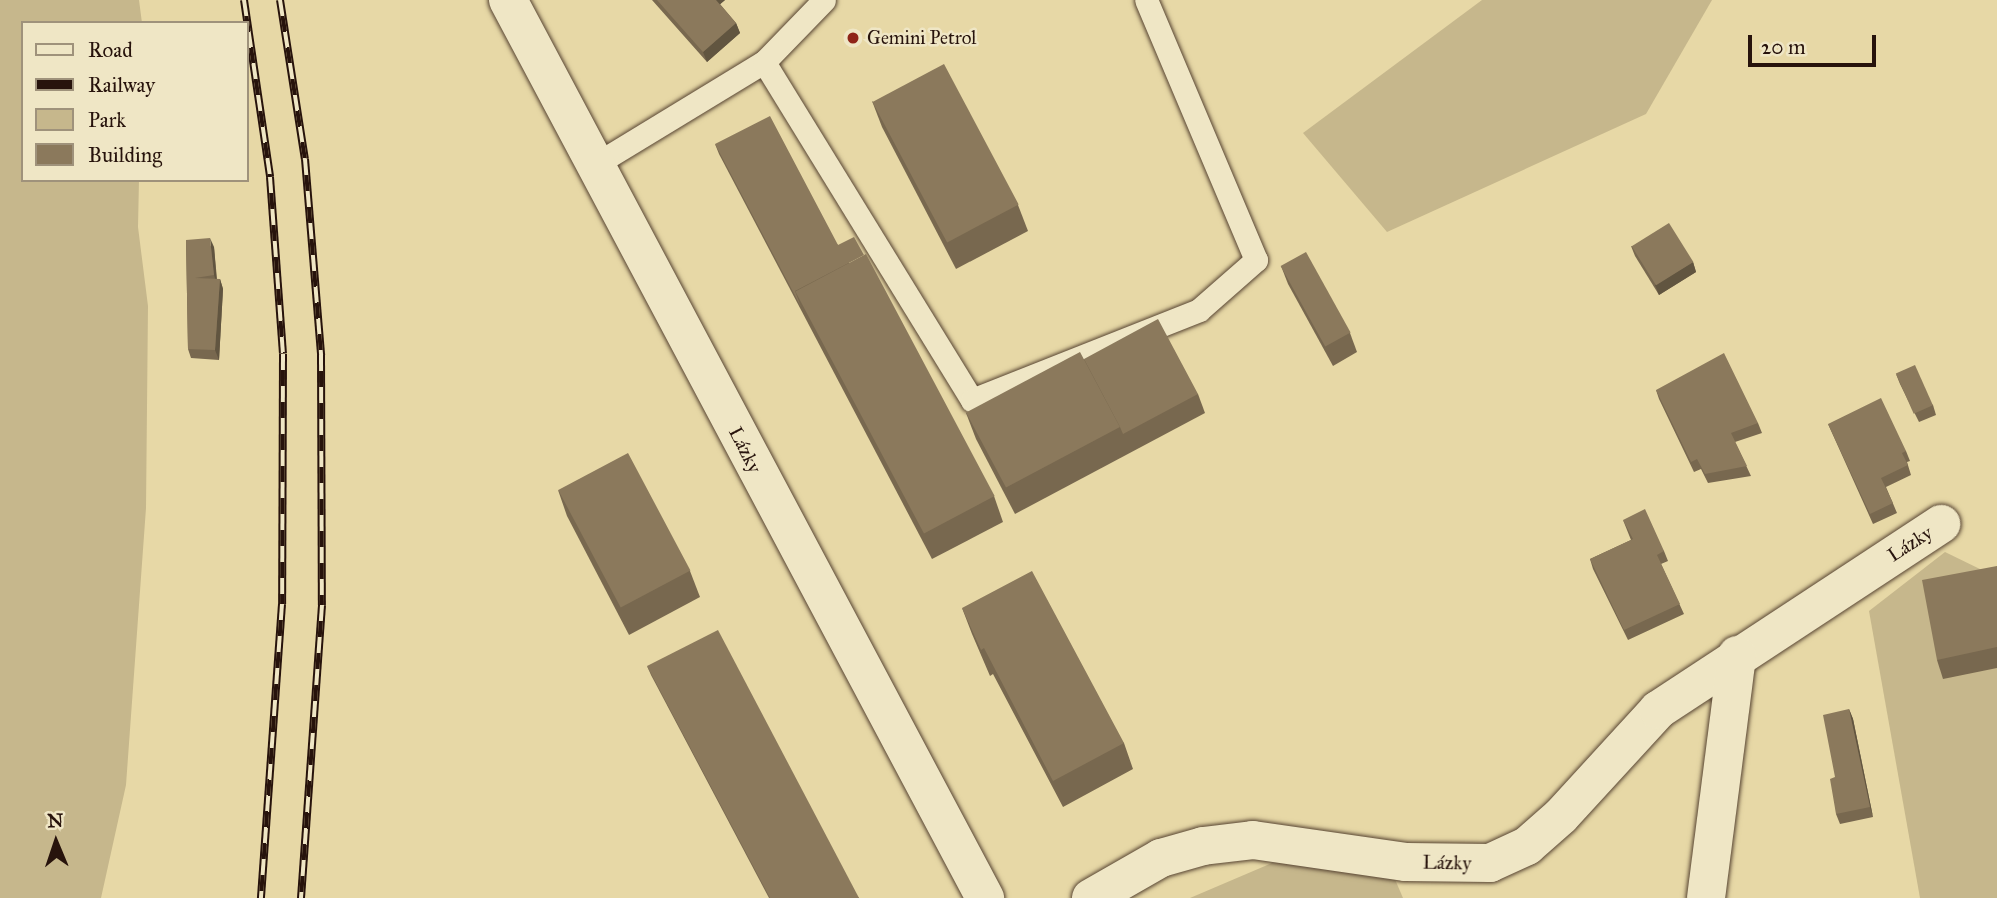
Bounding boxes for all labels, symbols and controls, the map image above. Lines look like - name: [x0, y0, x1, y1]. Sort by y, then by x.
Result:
- legend: [21, 21, 248, 182]
- scale bar: [1752, 21, 1880, 65]
- place label: Gemini Petrol: [867, 27, 976, 49]
- marker: Gemini Petrol: [845, 30, 861, 46]
- text: 20 m: [1761, 34, 1806, 60]
- text: Road: [88, 37, 133, 63]
- text: Railway: [88, 72, 155, 98]
- text: Park: [88, 107, 126, 133]
- text: Building: [88, 142, 162, 168]
- street label: Lázky: [724, 423, 766, 477]
- street label: Lázky: [1883, 521, 1937, 567]
- north arrow: [21, 807, 91, 877]
- text: N: [47, 809, 64, 832]
- street label: Lázky: [1423, 851, 1471, 875]

